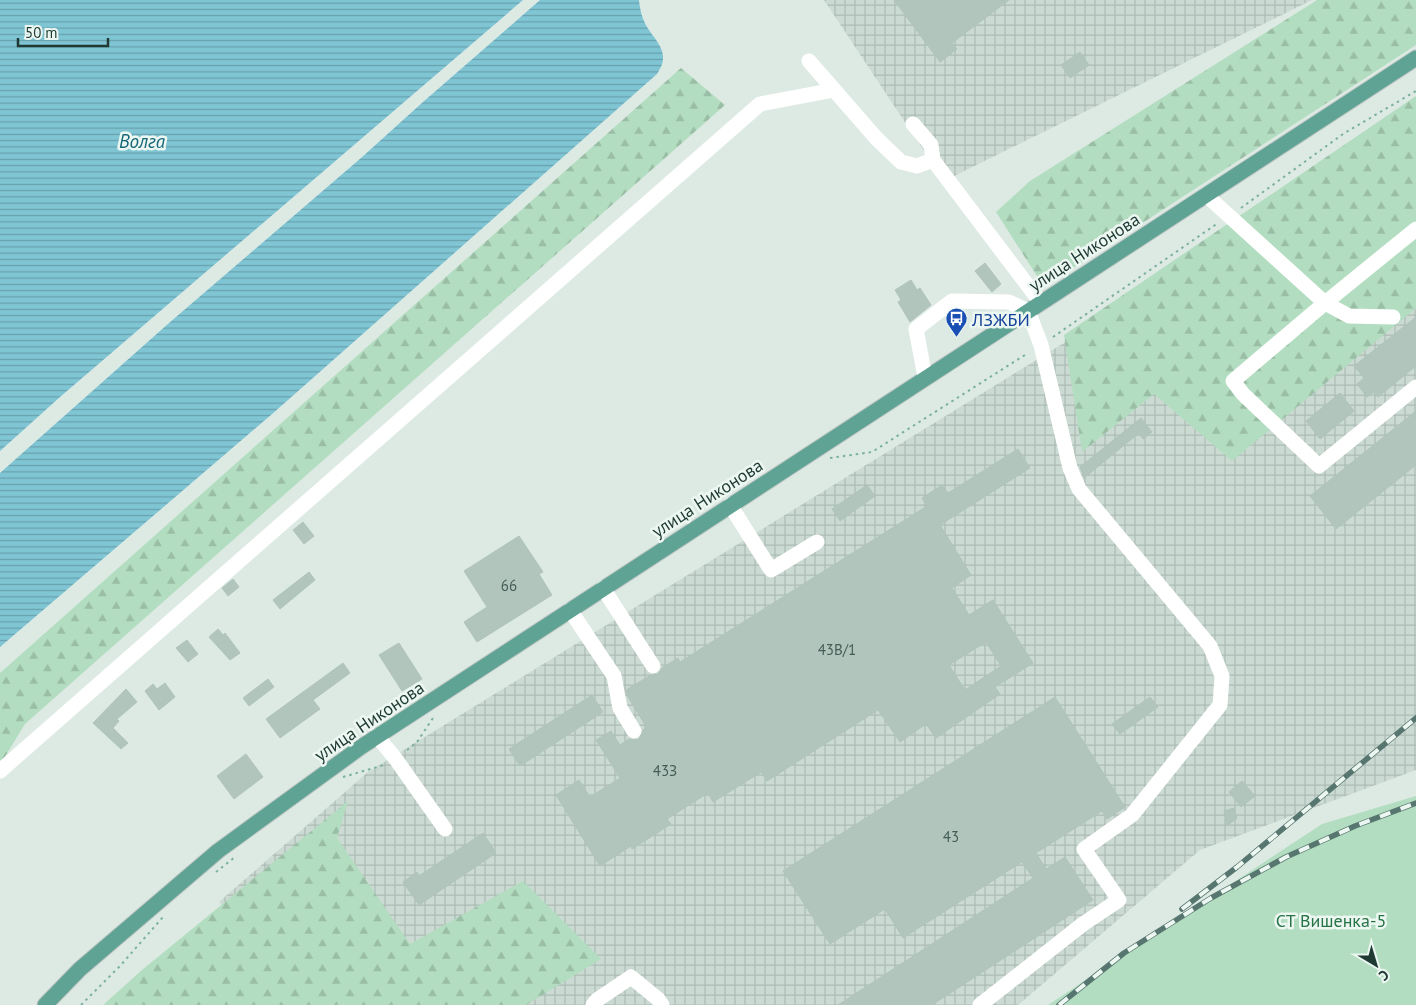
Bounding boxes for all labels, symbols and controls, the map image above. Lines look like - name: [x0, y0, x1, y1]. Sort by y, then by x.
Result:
- scale bar: [18, 15, 108, 47]
- text: 50 m: [25, 23, 58, 42]
- water label: Волга: [119, 129, 166, 153]
- street label: улица Никонова: [1024, 208, 1144, 296]
- bus stop icon: ЛЗЖБИ: [944, 307, 968, 338]
- place label: ЛЗЖБИ: [971, 308, 1030, 331]
- street label: улица Никонова: [647, 454, 767, 542]
- house number: 66: [501, 576, 517, 595]
- house number: 43В/1: [818, 640, 856, 659]
- street label: улица Никонова: [310, 676, 428, 766]
- house number: 43З: [653, 761, 677, 780]
- house number: 43: [943, 827, 959, 846]
- park label: СТ Вишенка-5: [1276, 909, 1386, 932]
- north arrow: [1351, 940, 1401, 990]
- text: С: [1375, 966, 1393, 985]

